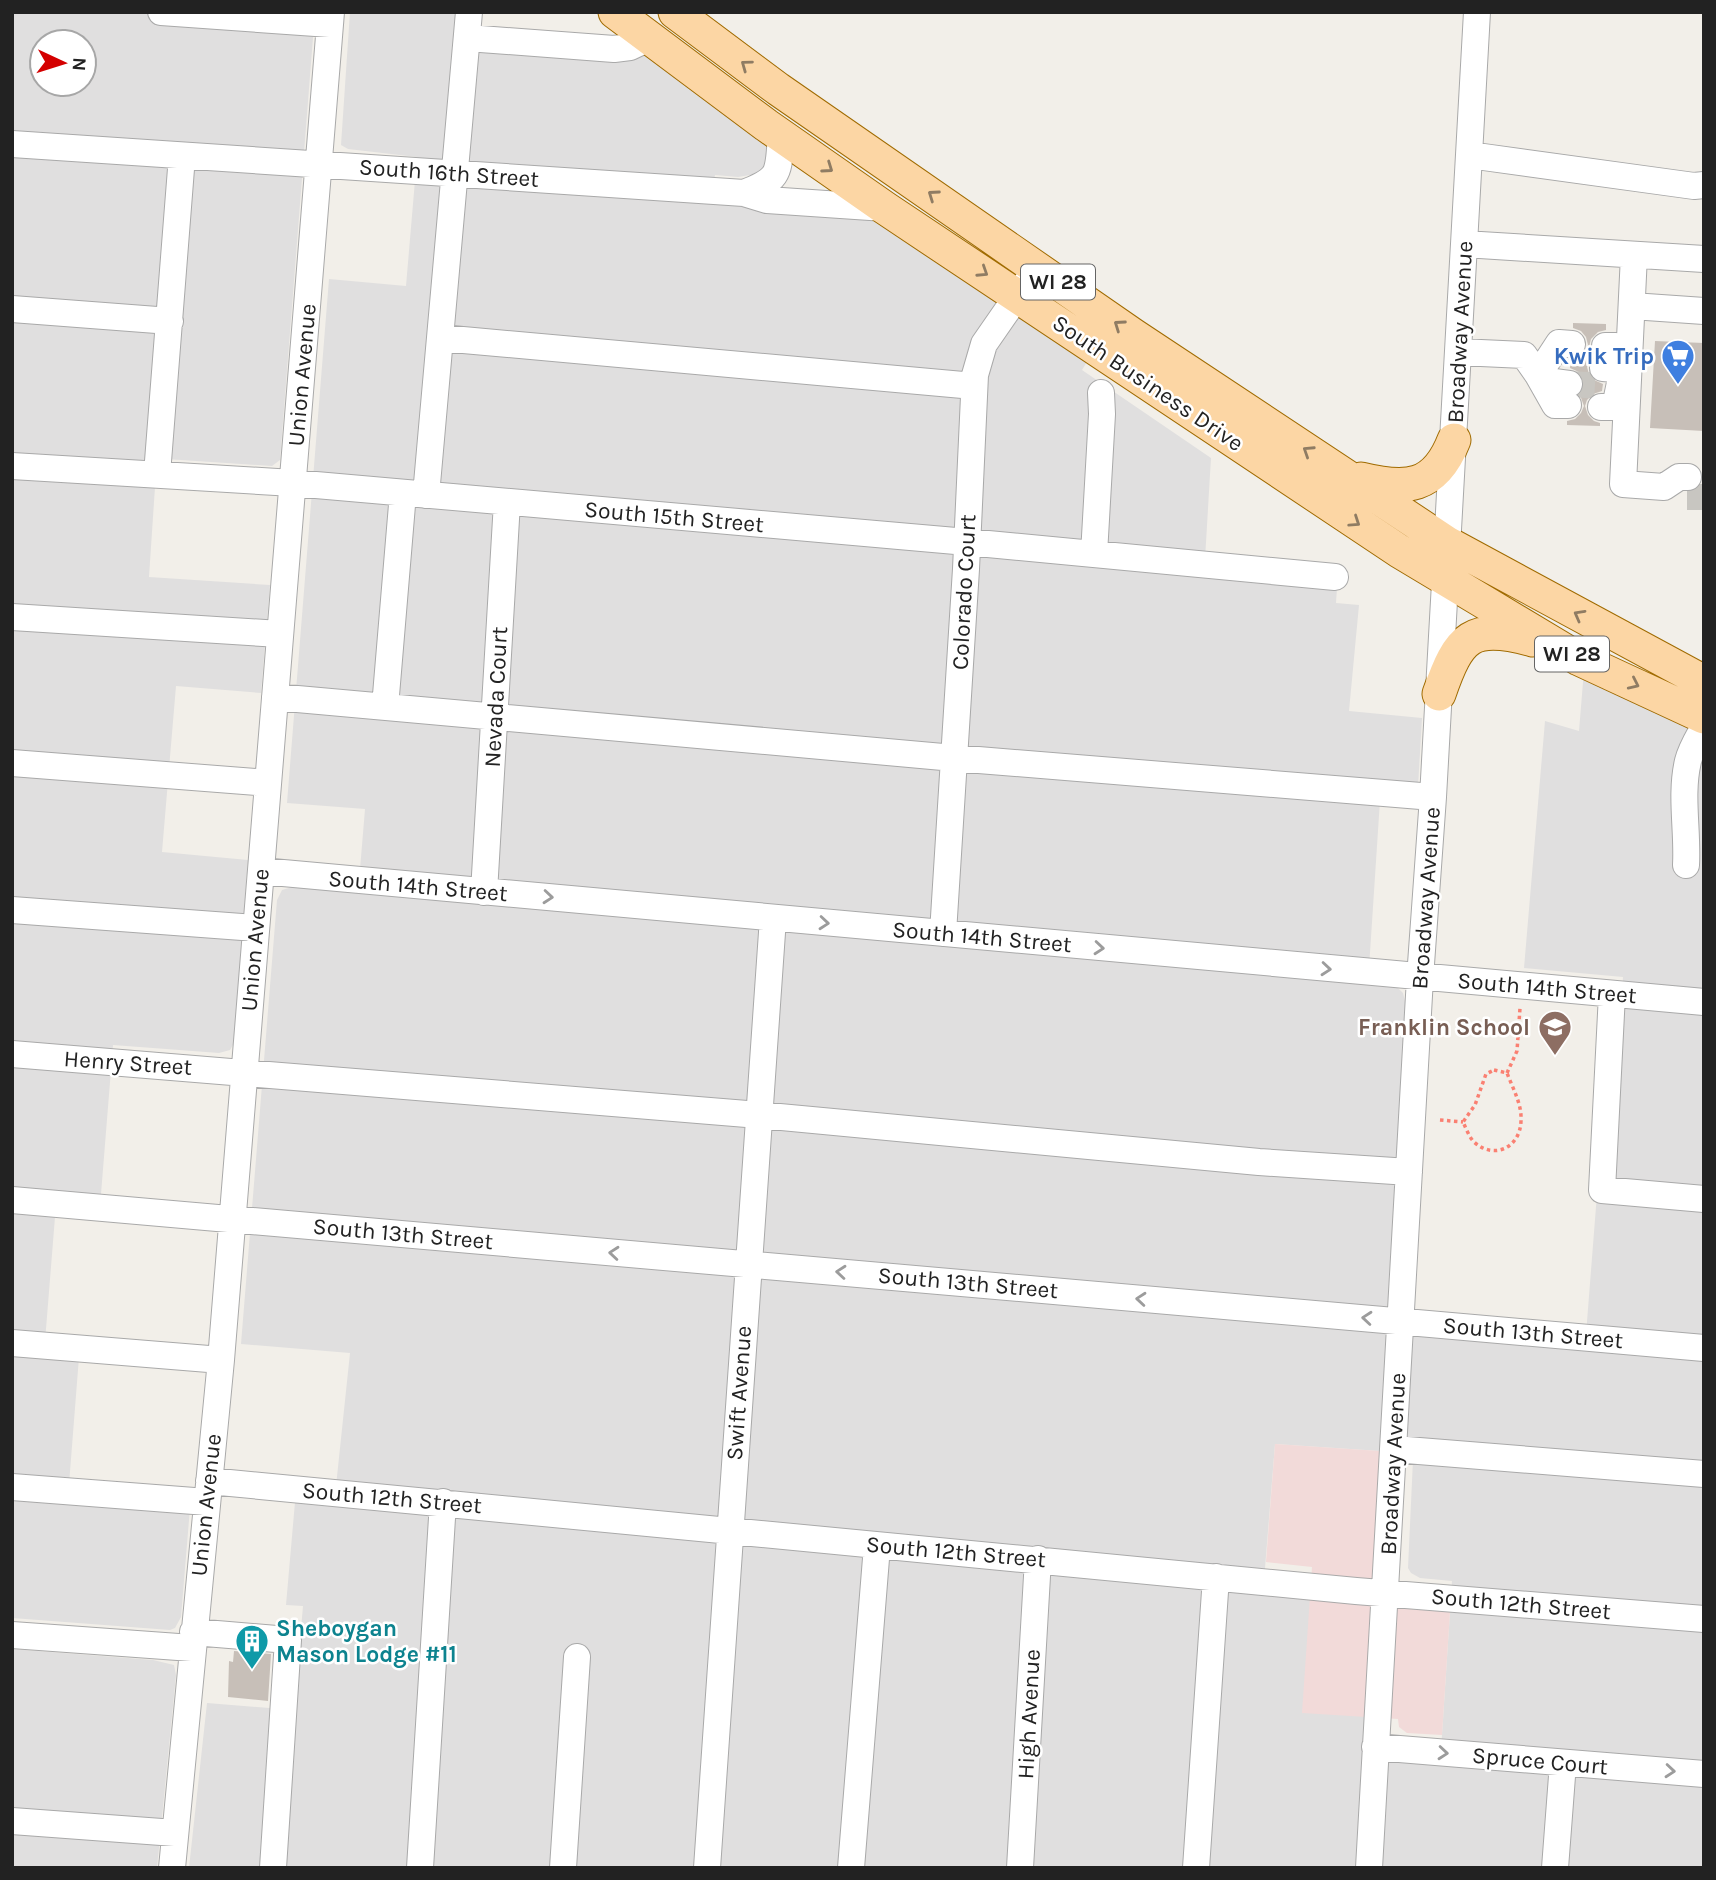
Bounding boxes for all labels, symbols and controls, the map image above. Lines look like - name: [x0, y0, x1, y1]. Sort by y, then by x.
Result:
- north arrow: [28, 28, 98, 98]
- text: N: [68, 57, 90, 72]
- one-way arrow: [741, 61, 753, 73]
- street label: South 16th Street: [358, 153, 540, 193]
- one-way arrow: [820, 160, 833, 172]
- one-way arrow: [928, 191, 941, 203]
- street label: Broadway Avenue: [1442, 240, 1478, 424]
- one-way arrow: [975, 264, 988, 277]
- road number: WI 28: [1021, 264, 1095, 300]
- street label: Union Avenue: [282, 302, 322, 448]
- street label: South Business Drive: [1047, 309, 1249, 457]
- one-way arrow: [1114, 321, 1127, 333]
- supermarket icon: Kwik Trip: [1659, 337, 1697, 386]
- place label: Kwik Trip: [1554, 343, 1654, 370]
- one-way arrow: [1303, 446, 1316, 459]
- street label: South 15th Street: [583, 496, 765, 538]
- street label: Colorado Court: [946, 513, 982, 671]
- one-way arrow: [1347, 513, 1360, 526]
- one-way arrow: [1574, 610, 1586, 623]
- street label: Nevada Court: [479, 626, 513, 768]
- road number: WI 28: [1535, 636, 1609, 672]
- one-way arrow: [1627, 676, 1639, 690]
- street label: Broadway Avenue: [1406, 806, 1446, 990]
- street label: South 14th Street: [327, 865, 509, 907]
- street label: Union Avenue: [235, 867, 275, 1013]
- one-way arrow: [543, 890, 554, 905]
- one-way arrow: [818, 915, 830, 930]
- street label: South 14th Street: [891, 916, 1073, 958]
- one-way arrow: [1094, 940, 1105, 955]
- one-way arrow: [1320, 961, 1331, 976]
- street label: South 14th Street: [1456, 967, 1638, 1009]
- school or university icon: Franklin School: [1536, 1008, 1574, 1057]
- place label: Franklin School: [1358, 1014, 1530, 1041]
- street label: Henry Street: [63, 1045, 193, 1081]
- street label: South 13th Street: [312, 1213, 495, 1255]
- one-way arrow: [608, 1246, 619, 1261]
- street label: South 13th Street: [877, 1262, 1060, 1304]
- one-way arrow: [835, 1265, 846, 1280]
- one-way arrow: [1135, 1291, 1146, 1306]
- one-way arrow: [1361, 1311, 1372, 1326]
- street label: South 13th Street: [1442, 1312, 1625, 1354]
- street label: Swift Avenue: [721, 1325, 757, 1461]
- street label: Broadway Avenue: [1375, 1372, 1411, 1556]
- street label: Union Avenue: [185, 1432, 227, 1578]
- street label: South 12th Street: [301, 1477, 483, 1519]
- street label: South 12th Street: [865, 1531, 1047, 1573]
- street label: South 12th Street: [1430, 1583, 1612, 1625]
- place label: Sheboygan Mason Lodge #11: [276, 1615, 457, 1668]
- building icon: Sheboygan Mason Lodge #11: [233, 1622, 271, 1671]
- street label: High Avenue: [1012, 1648, 1046, 1780]
- street label: Spruce Court: [1471, 1742, 1609, 1780]
- one-way arrow: [1438, 1745, 1449, 1760]
- one-way arrow: [1665, 1764, 1676, 1779]

